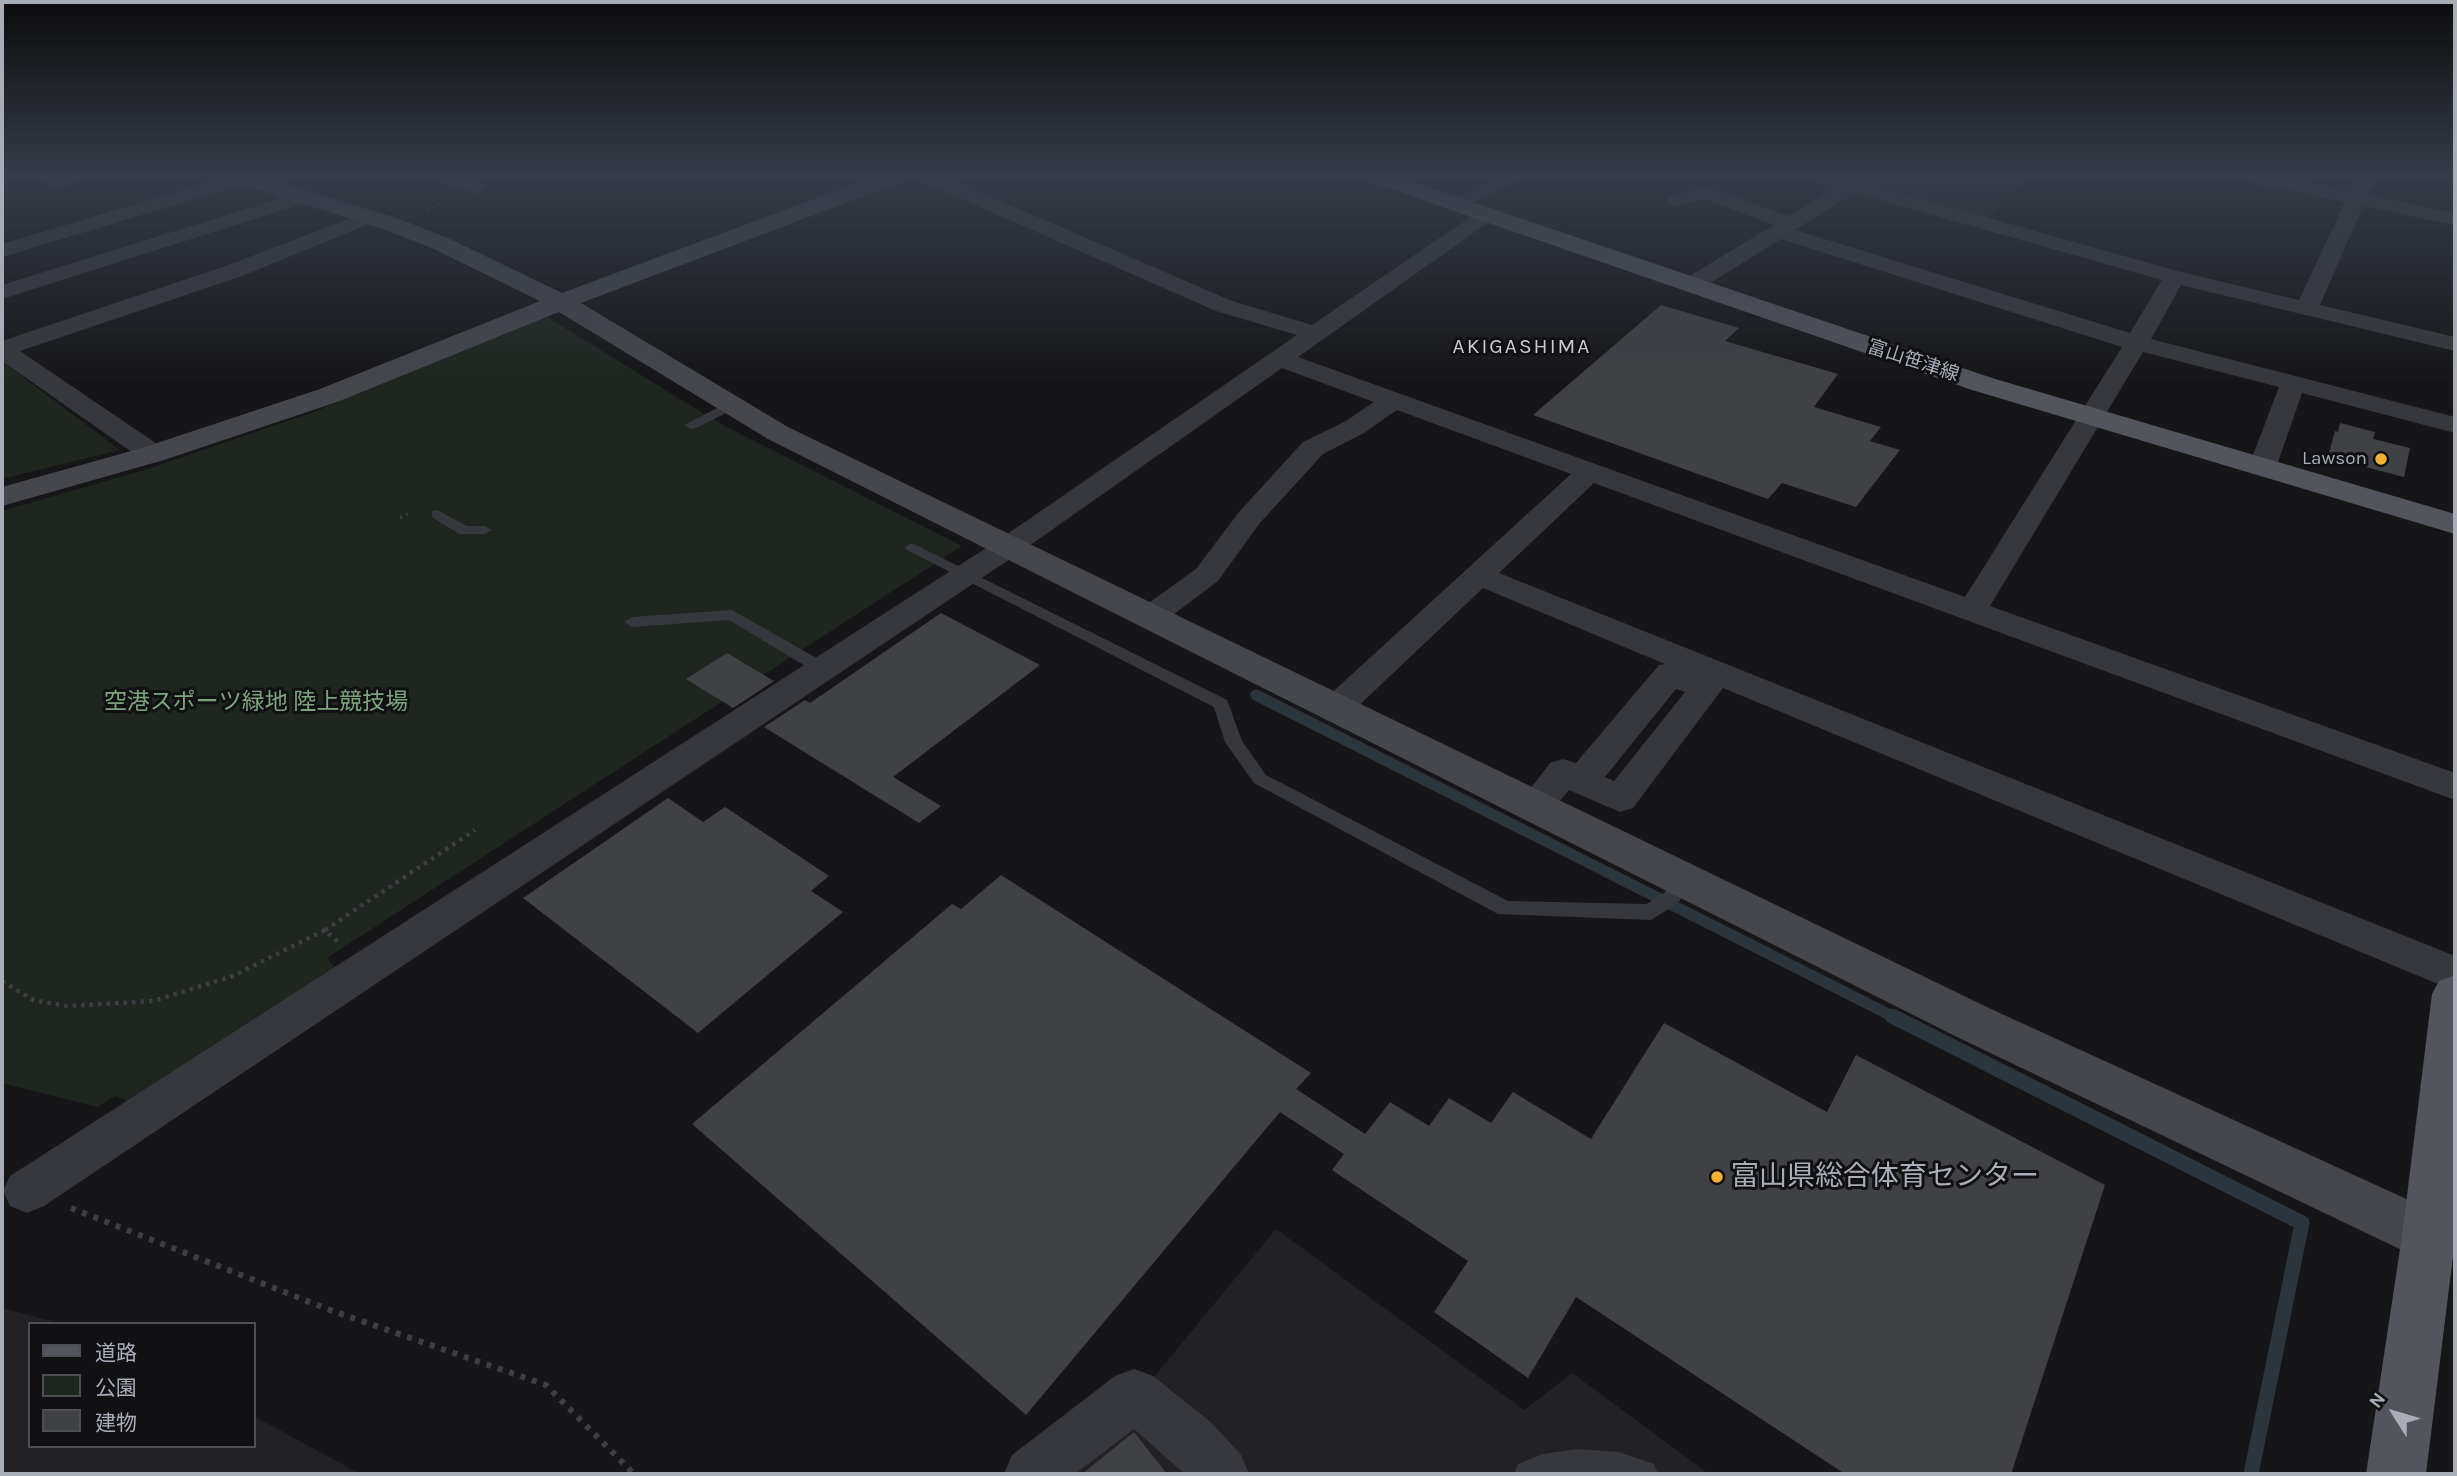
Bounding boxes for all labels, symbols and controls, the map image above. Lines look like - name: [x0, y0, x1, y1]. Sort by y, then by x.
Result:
- district label: AKIGASHIMA: [1454, 334, 1590, 360]
- street label: 富山笹津線: [1864, 335, 1962, 387]
- place label: Lawson: [2302, 448, 2367, 470]
- marker: Lawson: [2373, 451, 2389, 467]
- park label: 空港スポーツ緑地 陸上競技場: [104, 688, 408, 716]
- place label: 富山県総合体育センター: [1731, 1160, 2039, 1194]
- marker: 富山県総合体育センター: [1709, 1169, 1725, 1185]
- legend: [28, 1322, 256, 1448]
- text: 道路: [95, 1341, 137, 1365]
- text: 公園: [95, 1376, 137, 1400]
- north arrow: [2359, 1378, 2429, 1448]
- text: N: [2364, 1388, 2390, 1412]
- text: 建物: [95, 1411, 137, 1435]

